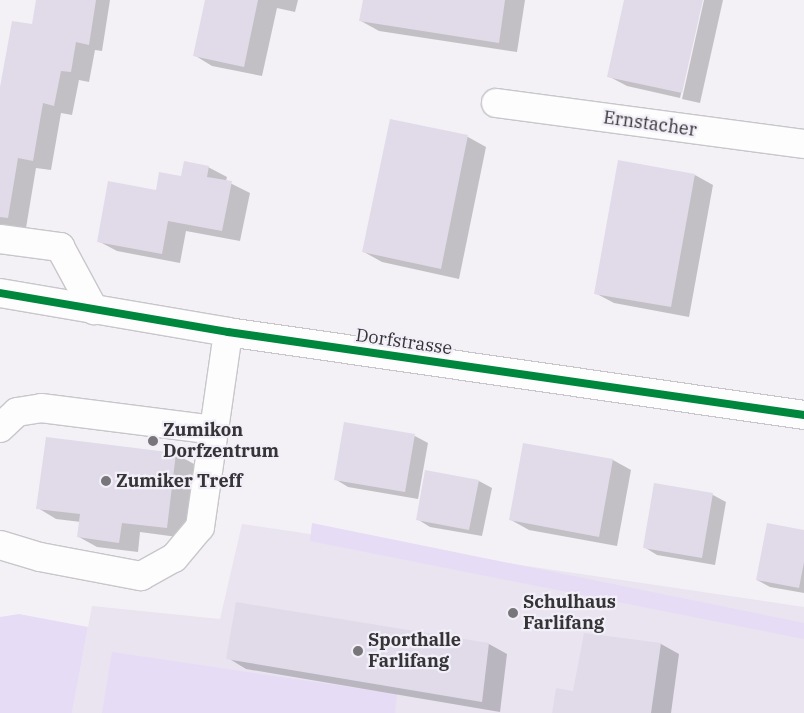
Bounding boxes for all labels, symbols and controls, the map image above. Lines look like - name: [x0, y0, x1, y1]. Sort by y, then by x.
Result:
- street label: Ernstacher: [602, 107, 698, 141]
- street label: Dorfstrasse: [354, 325, 454, 359]
- place label: Zumikon Dorfzentrum: [163, 420, 279, 462]
- marker: Zumikon Dorfzentrum: [147, 435, 159, 447]
- place label: Zumiker Treff: [116, 470, 242, 492]
- marker: Zumiker Treff: [100, 475, 112, 487]
- place label: Schulhaus Farlifang: [523, 592, 616, 634]
- marker: Schulhaus Farlifang: [507, 607, 519, 619]
- place label: Sporthalle Farlifang: [368, 630, 461, 672]
- marker: Sporthalle Farlifang: [352, 645, 364, 657]

